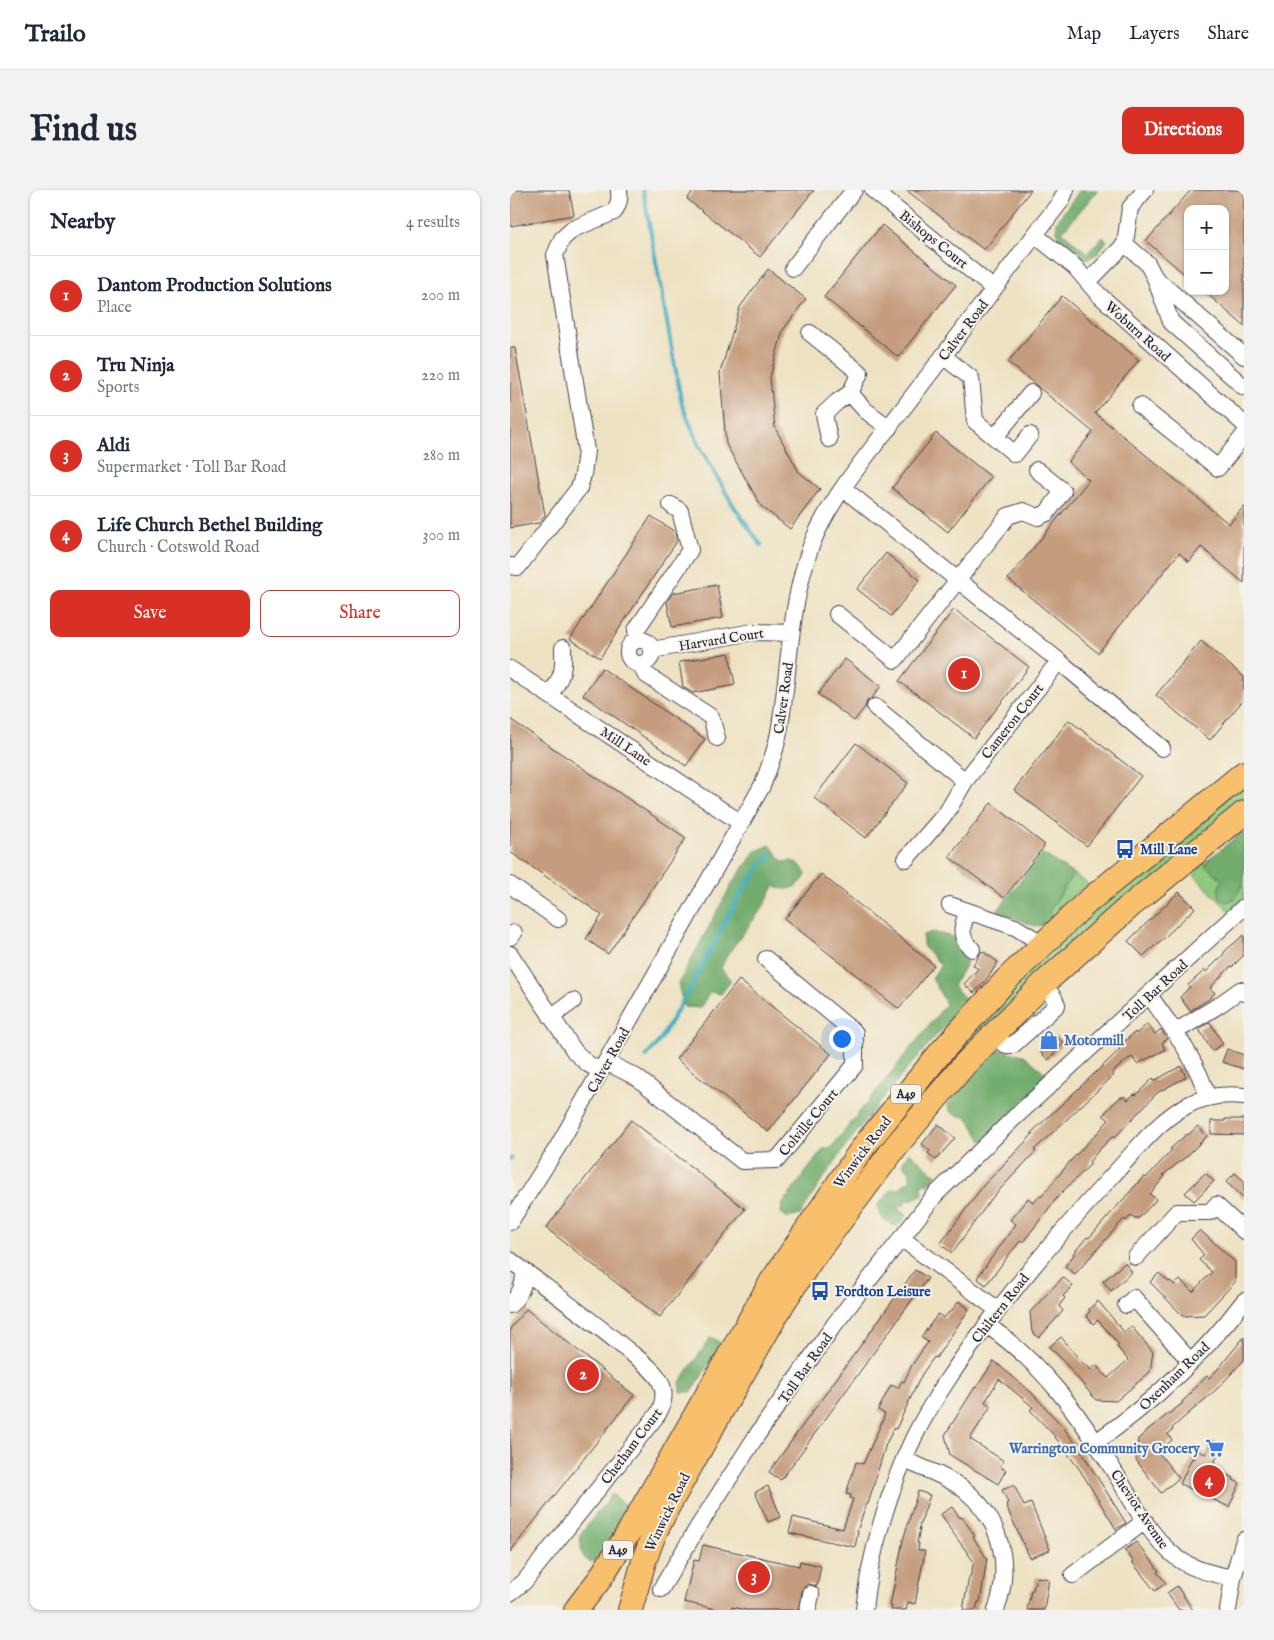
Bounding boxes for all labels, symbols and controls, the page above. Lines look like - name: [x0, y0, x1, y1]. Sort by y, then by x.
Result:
- text: Trailo: [25, 19, 86, 50]
- text: Map: [1067, 23, 1101, 46]
- text: Layers: [1129, 23, 1180, 46]
- text: Share: [1208, 23, 1249, 46]
- button: Directions: [1122, 107, 1244, 154]
- text: Find us: [30, 108, 137, 153]
- map controls: [1184, 205, 1229, 295]
- button: +: [1184, 205, 1229, 250]
- street label: Bishops Court: [895, 207, 971, 273]
- text: Nearby: [50, 209, 115, 236]
- text: 4 results: [406, 213, 460, 233]
- button: −: [1184, 250, 1229, 295]
- text: Dantom Production Solutions: [97, 274, 332, 298]
- text: 1: [63, 286, 69, 306]
- text: 200 m: [421, 286, 460, 306]
- street label: Calver Road: [935, 296, 993, 365]
- text: Place: [97, 298, 132, 318]
- street label: Woburn Road: [1101, 298, 1174, 366]
- text: Tru Ninja: [97, 354, 174, 378]
- text: 2: [62, 366, 70, 386]
- text: 220 m: [421, 366, 460, 386]
- text: Sports: [97, 378, 139, 398]
- text: Aldi: [97, 434, 130, 458]
- text: 3: [63, 446, 69, 466]
- text: 280 m: [423, 446, 460, 466]
- text: Supermarket · Toll Bar Road: [97, 458, 286, 478]
- text: Life Church Bethel Building: [97, 514, 322, 538]
- text: 4: [62, 526, 70, 546]
- text: 300 m: [422, 526, 460, 546]
- text: Church · Cotswold Road: [97, 538, 260, 558]
- button: Save: [50, 590, 250, 637]
- button: Share: [260, 590, 460, 637]
- street label: Harvard Court: [677, 624, 765, 656]
- pin: 1: [948, 655, 980, 693]
- street label: Calver Road: [770, 661, 798, 735]
- street label: Cameron Court: [978, 680, 1048, 763]
- street label: Mill Lane: [597, 723, 655, 771]
- bus stop icon: Mill Lane: [1114, 838, 1136, 860]
- place label: Mill Lane: [1140, 841, 1198, 859]
- street label: Toll Bar Road: [1119, 956, 1192, 1025]
- street label: Calver Road: [584, 1024, 634, 1096]
- your location: [829, 1026, 855, 1052]
- shop icon: Motormill: [1038, 1029, 1060, 1051]
- place label: Motormill: [1064, 1032, 1125, 1050]
- road number: A49: [891, 1084, 921, 1104]
- street label: Colville Court: [775, 1085, 842, 1160]
- street label: Winwick Road: [830, 1113, 896, 1192]
- street label: Chiltern Road: [968, 1270, 1034, 1347]
- bus stop icon: Fordton Leisure: [809, 1280, 831, 1302]
- place label: Fordton Leisure: [835, 1283, 931, 1301]
- street label: Toll Bar Road: [775, 1329, 837, 1407]
- street label: Oxenham Road: [1136, 1338, 1214, 1415]
- pin: 2: [567, 1356, 599, 1394]
- street label: Chetham Court: [597, 1405, 666, 1488]
- supermarket icon: Warrington Community Grocery: [1204, 1437, 1226, 1459]
- place label: Warrington Community Grocery: [1008, 1440, 1201, 1458]
- pin: 4: [1193, 1462, 1225, 1500]
- street label: Cheviot Avenue: [1106, 1466, 1173, 1553]
- street label: Winwick Road: [641, 1470, 695, 1555]
- road number: A49: [603, 1540, 633, 1560]
- pin: 3: [738, 1558, 770, 1596]

